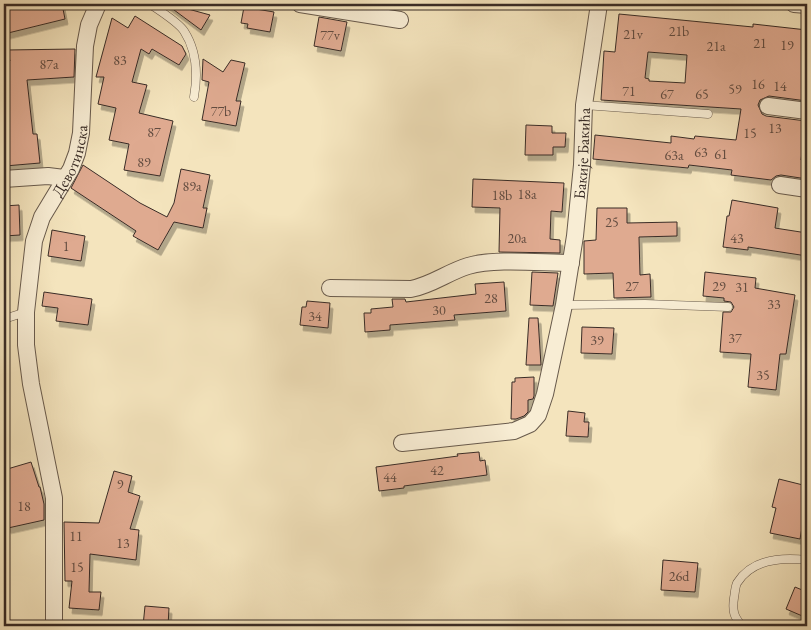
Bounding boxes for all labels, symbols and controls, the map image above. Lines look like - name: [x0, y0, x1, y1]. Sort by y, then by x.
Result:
- house number: 21b: [669, 22, 689, 40]
- house number: 21v: [623, 25, 644, 43]
- house number: 77v: [320, 26, 341, 44]
- house number: 21: [753, 34, 767, 52]
- house number: 19: [780, 36, 794, 54]
- house number: 21a: [706, 37, 726, 55]
- house number: 83: [113, 51, 127, 69]
- house number: 87a: [39, 55, 59, 73]
- house number: 16: [751, 75, 765, 93]
- house number: 14: [773, 77, 787, 95]
- house number: 59: [728, 80, 742, 98]
- house number: 71: [622, 82, 636, 100]
- house number: 67: [660, 85, 674, 103]
- house number: 65: [695, 85, 709, 103]
- house number: 77b: [211, 102, 231, 120]
- street label: Бакије Бакића: [568, 107, 594, 200]
- house number: 13: [768, 119, 782, 137]
- house number: 87: [147, 123, 161, 141]
- street label: Девотинска: [46, 124, 92, 200]
- house number: 15: [743, 124, 757, 142]
- house number: 63: [694, 143, 708, 161]
- house number: 61: [714, 145, 728, 163]
- house number: 63a: [664, 146, 684, 164]
- house number: 89: [137, 153, 151, 171]
- house number: 89a: [182, 177, 202, 195]
- house number: 18a: [517, 185, 537, 203]
- house number: 18b: [492, 186, 512, 204]
- house number: 25: [605, 213, 619, 231]
- house number: 20a: [507, 229, 527, 247]
- house number: 43: [730, 229, 744, 247]
- house number: 1: [63, 237, 69, 255]
- house number: 27: [625, 277, 639, 295]
- house number: 29: [712, 277, 726, 295]
- house number: 31: [735, 278, 749, 296]
- house number: 28: [484, 289, 498, 307]
- house number: 33: [767, 295, 781, 313]
- house number: 30: [432, 301, 446, 319]
- house number: 34: [308, 307, 322, 325]
- house number: 37: [728, 329, 742, 347]
- house number: 39: [590, 331, 604, 349]
- house number: 35: [756, 366, 770, 384]
- house number: 42: [430, 461, 444, 479]
- house number: 44: [383, 468, 397, 486]
- house number: 9: [117, 475, 124, 493]
- house number: 18: [17, 497, 31, 515]
- house number: 11: [69, 527, 83, 545]
- house number: 13: [116, 534, 130, 552]
- house number: 15: [70, 558, 84, 576]
- house number: 26d: [669, 567, 690, 585]

